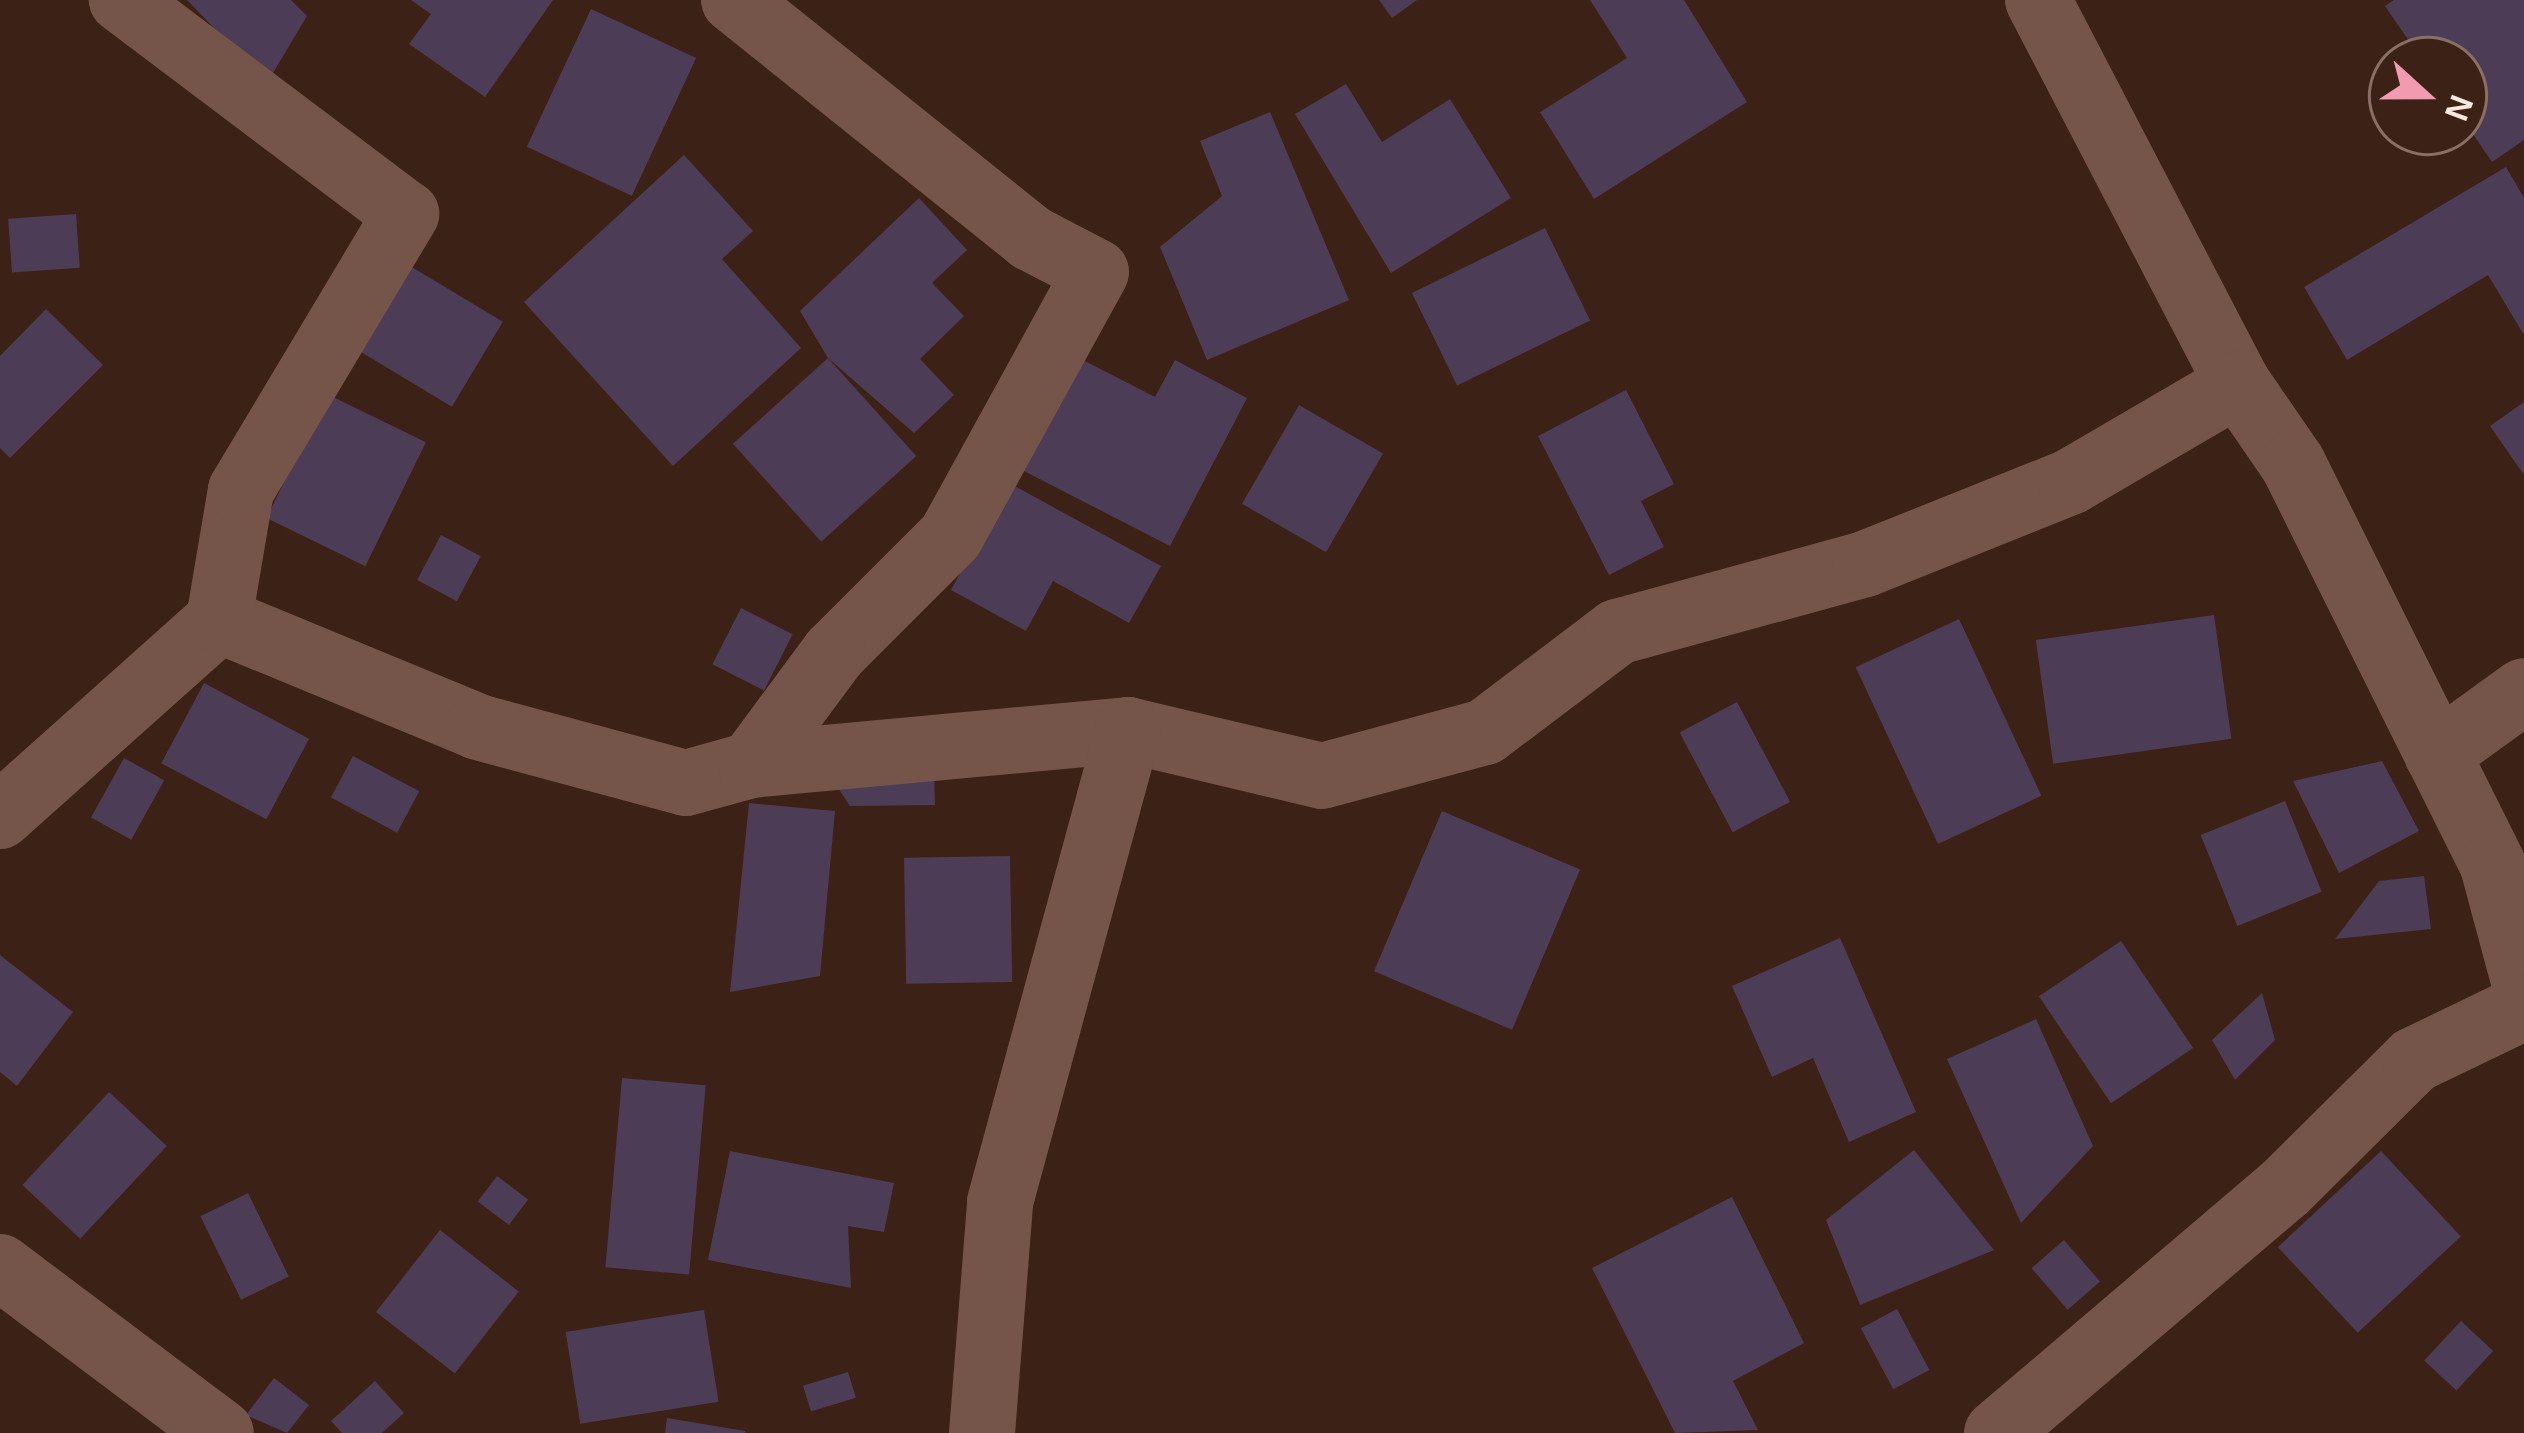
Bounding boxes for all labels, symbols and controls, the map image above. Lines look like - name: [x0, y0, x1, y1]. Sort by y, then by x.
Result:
- north arrow: [2368, 36, 2488, 156]
- text: N: [2438, 90, 2481, 126]

